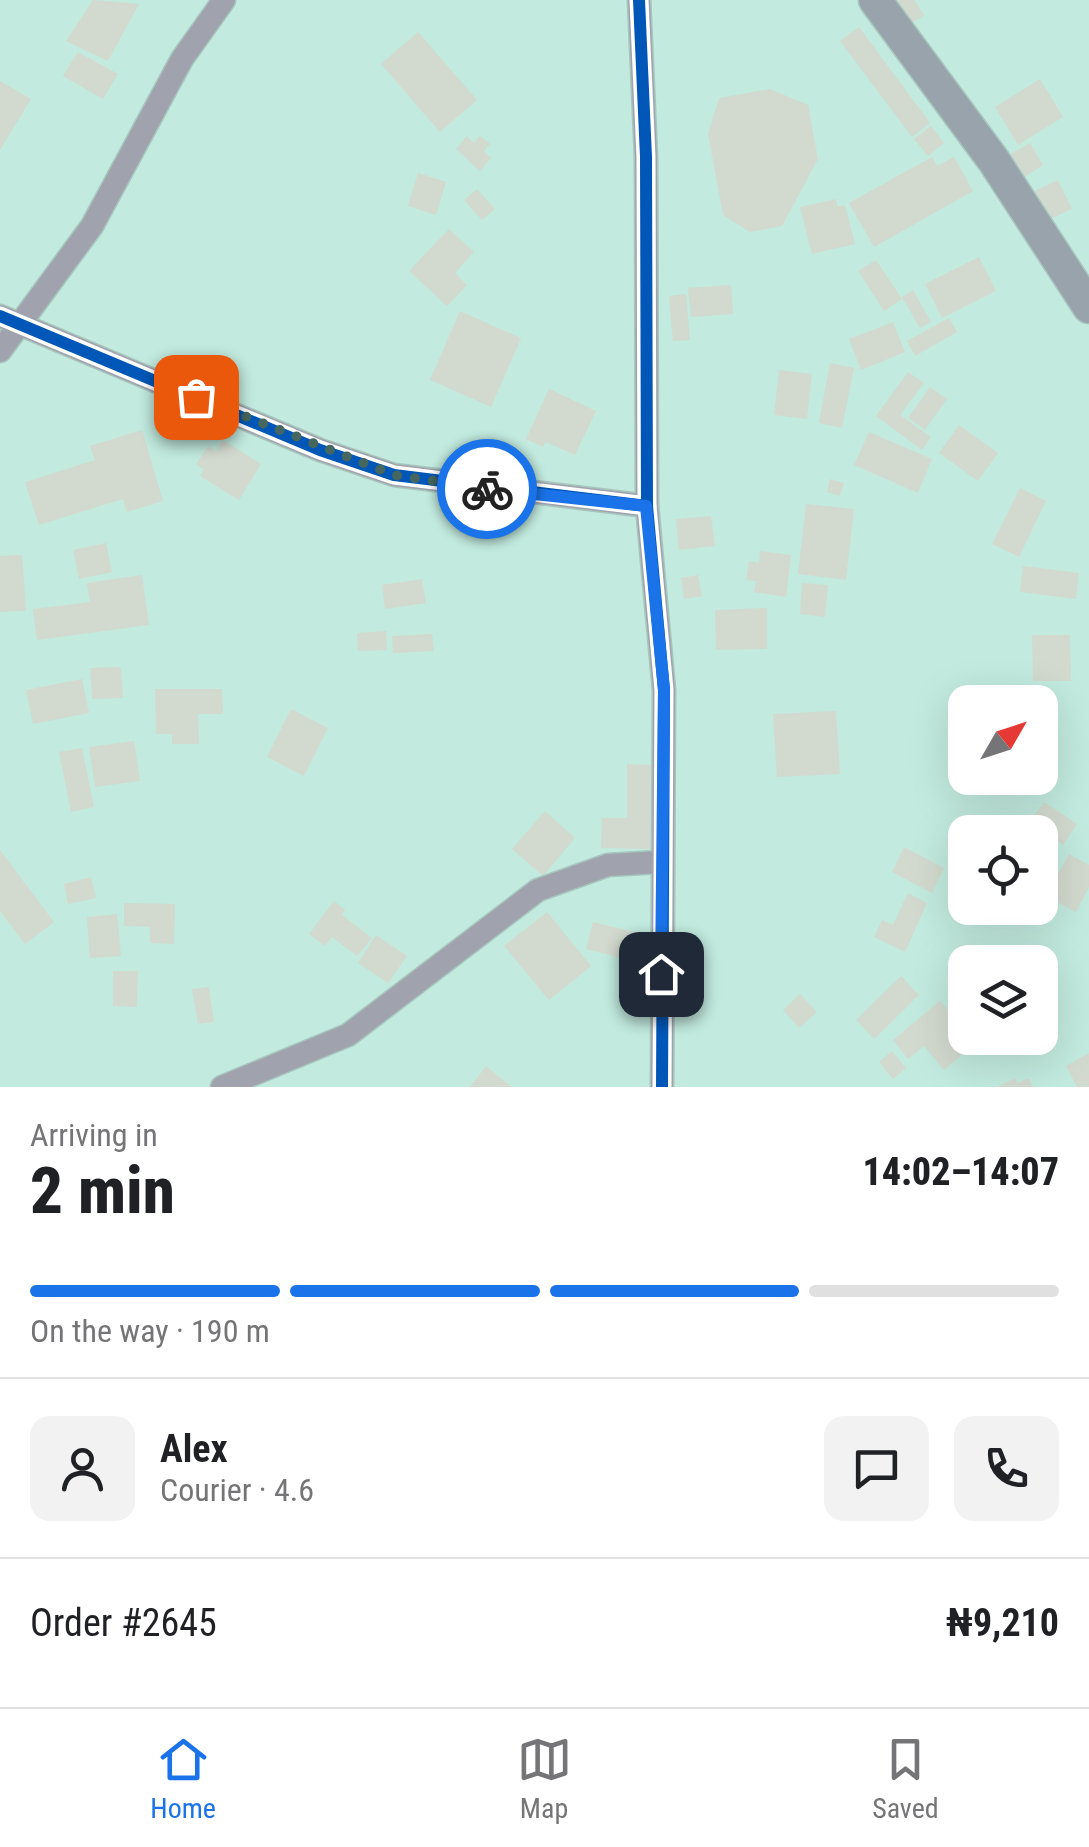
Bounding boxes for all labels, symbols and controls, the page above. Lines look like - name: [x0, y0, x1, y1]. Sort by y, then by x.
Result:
- pin: [154, 355, 239, 440]
- icon: bag: [169, 370, 224, 425]
- courier: [437, 439, 537, 539]
- icon: bike: [460, 462, 515, 517]
- north arrow: [948, 685, 1058, 795]
- map controls: [948, 685, 1058, 1055]
- button: locate: [948, 815, 1058, 925]
- pin: [619, 932, 704, 1017]
- button: layers: [948, 945, 1058, 1055]
- icon: home: [634, 947, 689, 1002]
- text: Arriving in: [30, 1116, 158, 1154]
- text: 14:02–14:07: [862, 1150, 1059, 1194]
- text: 2 min: [30, 1153, 175, 1229]
- text: On the way · 190 m: [30, 1312, 270, 1350]
- button: person: [30, 1416, 135, 1521]
- button: chat: [824, 1416, 929, 1521]
- button: phone: [954, 1416, 1059, 1521]
- text: Alex: [160, 1427, 228, 1471]
- text: Courier · 4.6: [160, 1471, 314, 1509]
- text: Order #2645: [30, 1601, 217, 1645]
- text: ₦9,210: [946, 1601, 1059, 1645]
- tab: Home: [150, 1732, 216, 1825]
- tab: Map: [517, 1732, 572, 1825]
- tab: Saved: [872, 1732, 939, 1825]

